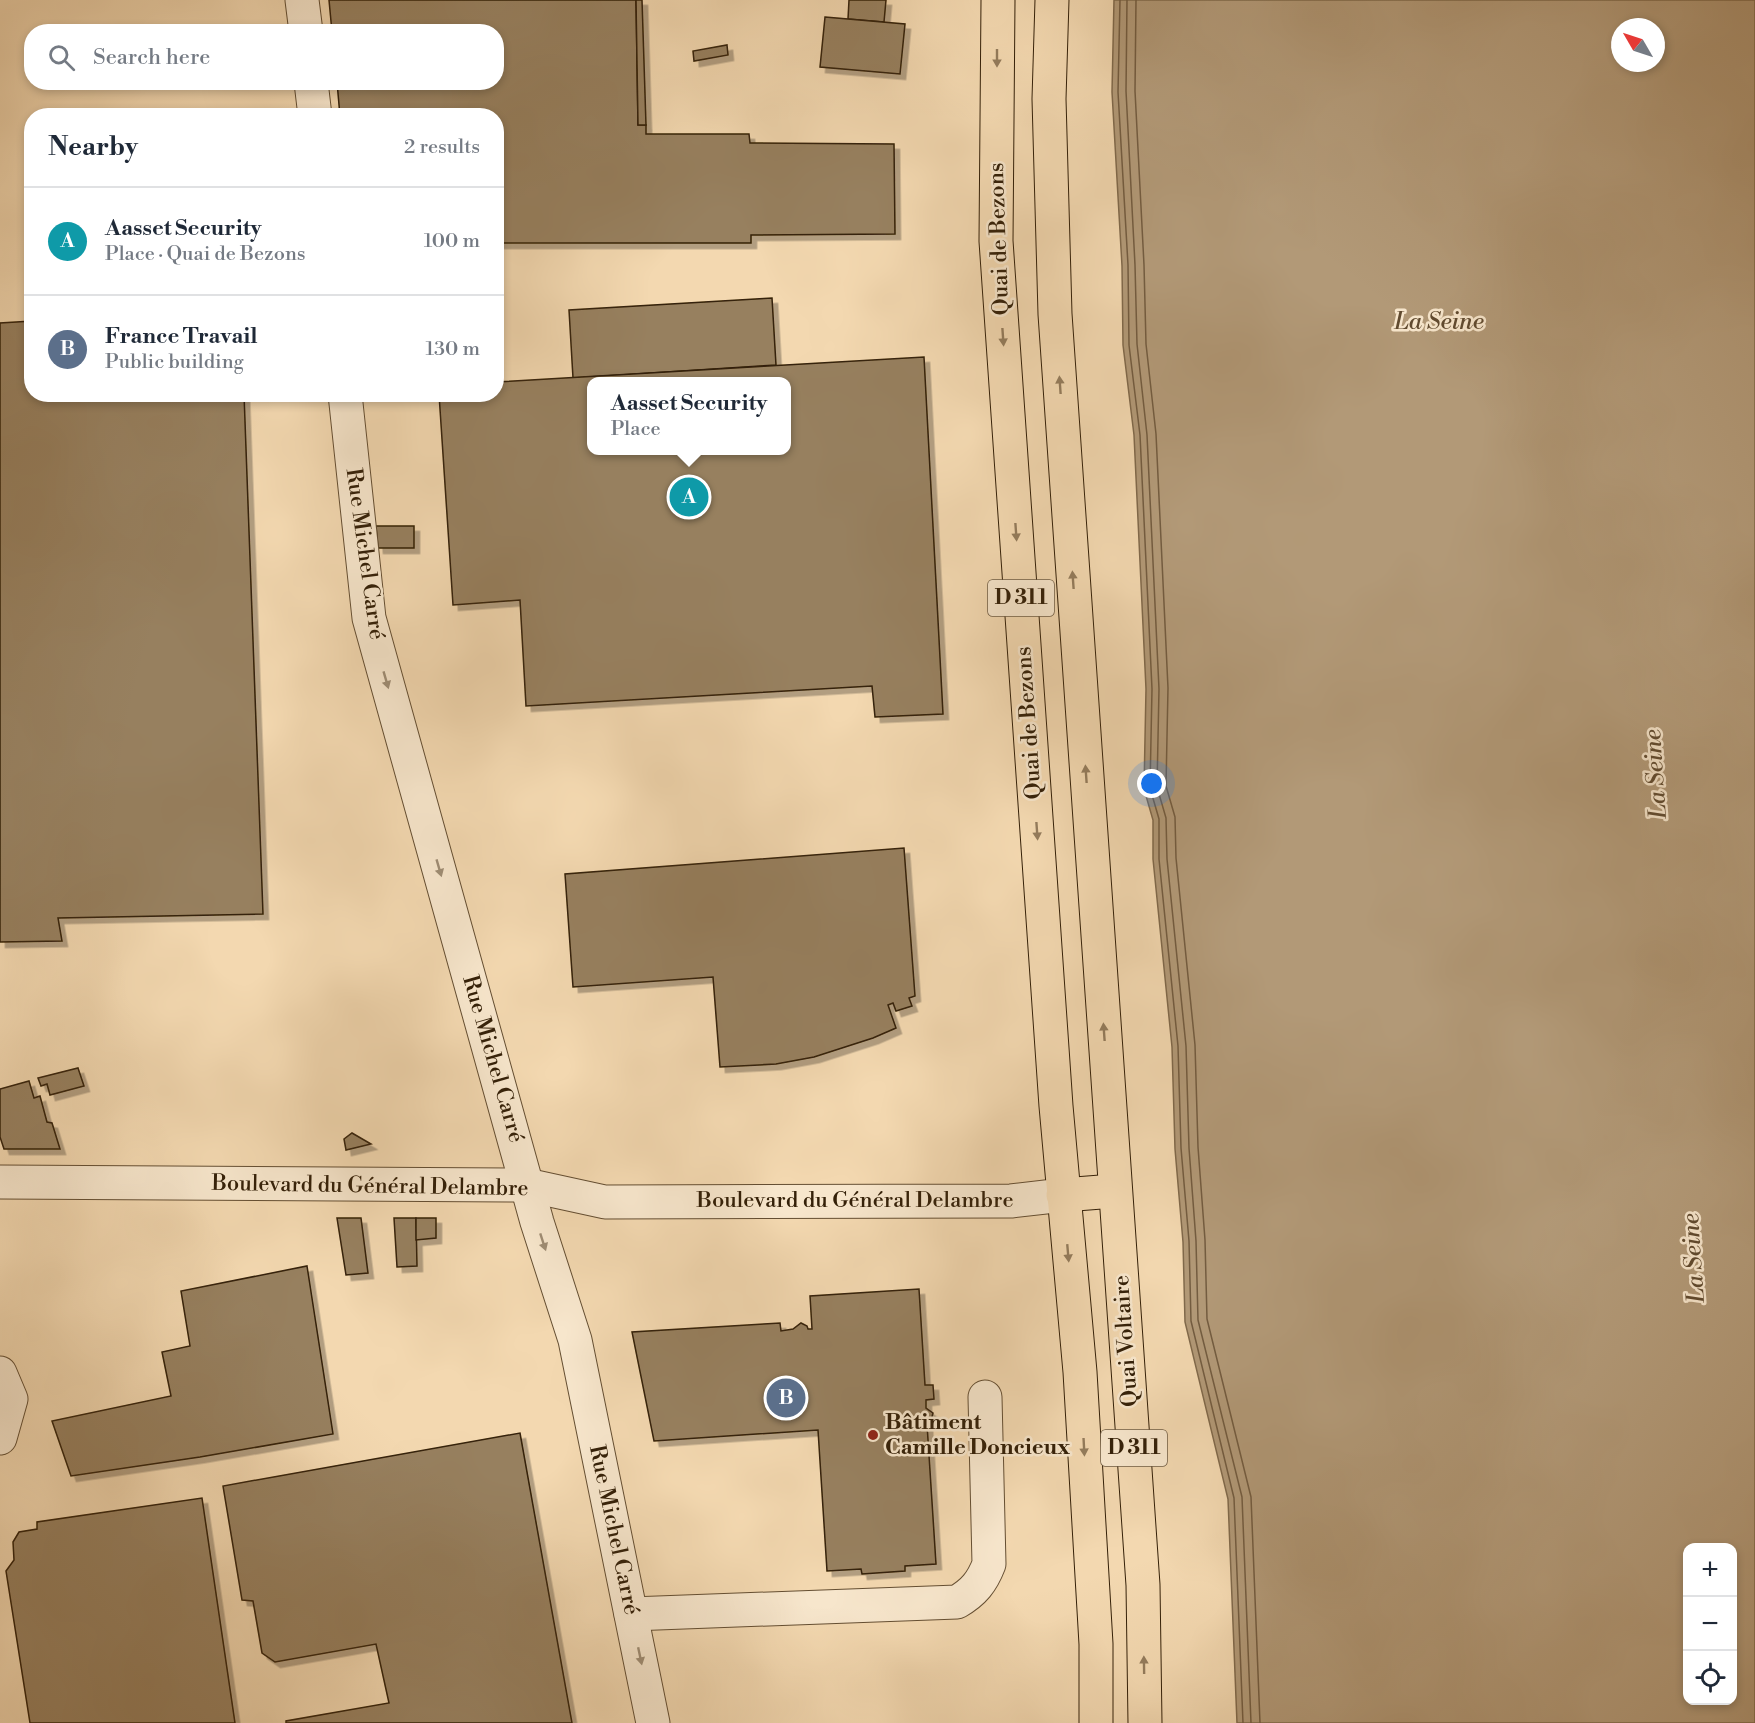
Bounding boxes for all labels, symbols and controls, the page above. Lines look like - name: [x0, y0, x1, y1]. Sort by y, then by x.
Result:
- north arrow: [1611, 18, 1665, 72]
- search box: [24, 24, 504, 90]
- icon: search: [45, 41, 78, 74]
- text: Search here: [93, 44, 210, 71]
- one-way arrow: [992, 49, 1002, 68]
- text: Nearby: [48, 131, 138, 163]
- text: 2 results: [404, 135, 480, 160]
- street label: Quai de Bezons: [983, 162, 1015, 316]
- text: Aasset Security: [105, 215, 262, 242]
- text: A: [60, 229, 75, 254]
- text: 100 m: [424, 229, 480, 254]
- text: Place · Quai de Bezons: [105, 242, 306, 267]
- water label: La Seine: [1393, 307, 1484, 337]
- text: France Travail: [105, 323, 258, 350]
- one-way arrow: [998, 328, 1007, 347]
- text: B: [60, 337, 75, 362]
- text: 130 m: [425, 337, 480, 362]
- text: Public building: [105, 350, 244, 375]
- one-way arrow: [1055, 376, 1065, 395]
- popup: [587, 377, 791, 455]
- text: Aasset Security: [611, 390, 767, 417]
- text: Place: [611, 417, 661, 442]
- street label: Rue Michel Carré: [340, 467, 390, 641]
- pin: A: [670, 474, 708, 520]
- one-way arrow: [1011, 522, 1021, 541]
- one-way arrow: [1068, 570, 1077, 589]
- road number: D 311: [988, 580, 1054, 616]
- street label: Quai de Bezons: [1010, 646, 1048, 800]
- one-way arrow: [382, 671, 391, 689]
- water label: La Seine: [1638, 728, 1674, 821]
- one-way arrow: [1082, 765, 1091, 784]
- your location: [1137, 769, 1166, 798]
- one-way arrow: [1032, 822, 1041, 841]
- one-way arrow: [435, 859, 444, 877]
- street label: Rue Michel Carré: [456, 972, 530, 1146]
- one-way arrow: [1100, 1022, 1109, 1041]
- street label: Boulevard du Général Delambre: [210, 1170, 529, 1202]
- street label: Boulevard du Général Delambre: [695, 1187, 1014, 1214]
- water label: La Seine: [1676, 1212, 1712, 1305]
- one-way arrow: [539, 1233, 549, 1251]
- one-way arrow: [1063, 1244, 1073, 1263]
- street label: Quai Voltaire: [1108, 1274, 1144, 1408]
- pin: B: [766, 1376, 806, 1420]
- place label: Bâtiment Camille Doncieux: [885, 1409, 1070, 1461]
- marker: Bâtiment Camille Doncieux: [866, 1428, 880, 1442]
- road number: D 311: [1101, 1430, 1167, 1466]
- one-way arrow: [1079, 1438, 1089, 1457]
- street label: Rue Michel Carré: [583, 1443, 645, 1617]
- map controls: [1683, 1543, 1737, 1705]
- button: +: [1683, 1543, 1737, 1597]
- button: −: [1683, 1597, 1737, 1651]
- one-way arrow: [635, 1647, 645, 1665]
- button: locate: [1683, 1651, 1737, 1705]
- one-way arrow: [1139, 1655, 1149, 1674]

